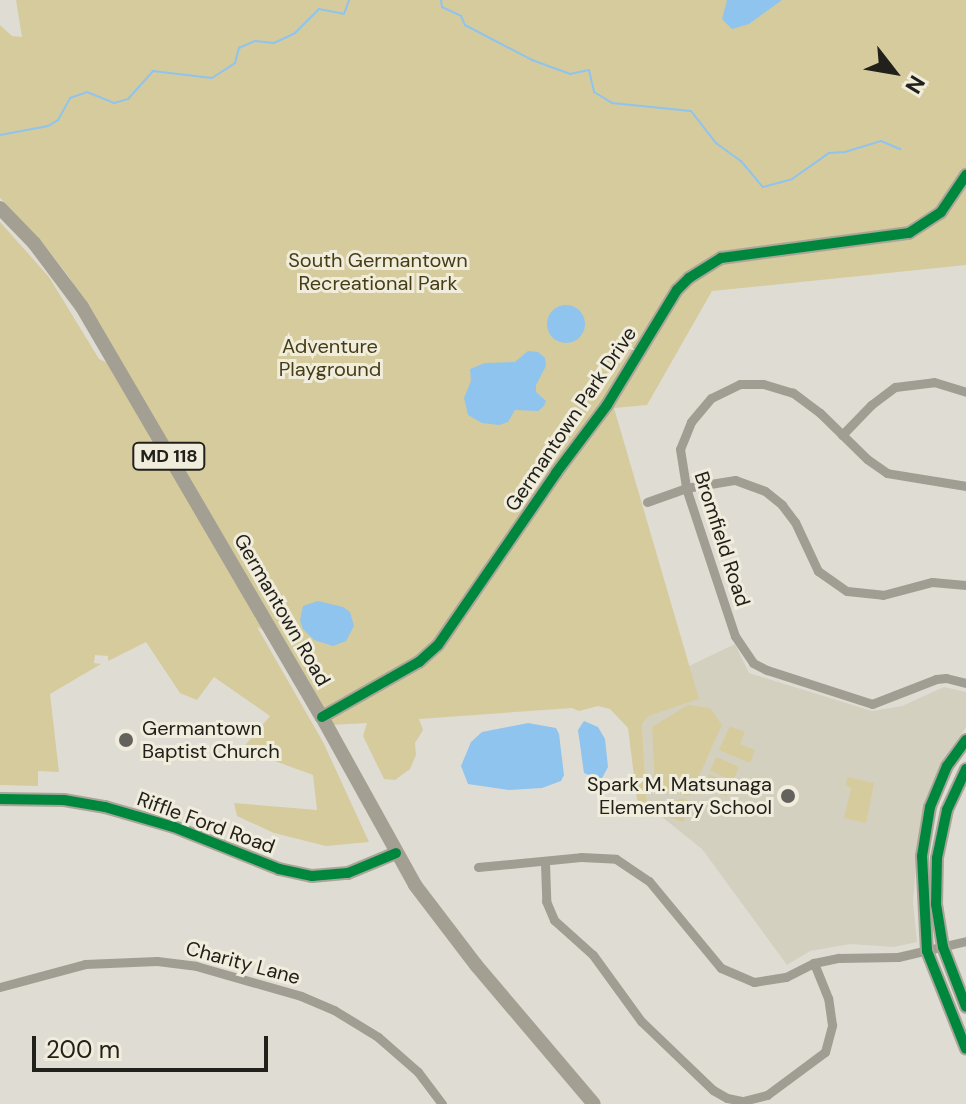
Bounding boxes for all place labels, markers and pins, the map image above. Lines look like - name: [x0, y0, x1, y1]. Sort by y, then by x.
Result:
- place label: Germantown Baptist Church: [142, 716, 280, 763]
- marker: Germantown Baptist Church: [117, 731, 135, 749]
- place label: Spark M. Matsunaga Elementary School: [587, 772, 772, 819]
- marker: Spark M. Matsunaga Elementary School: [779, 787, 797, 805]

